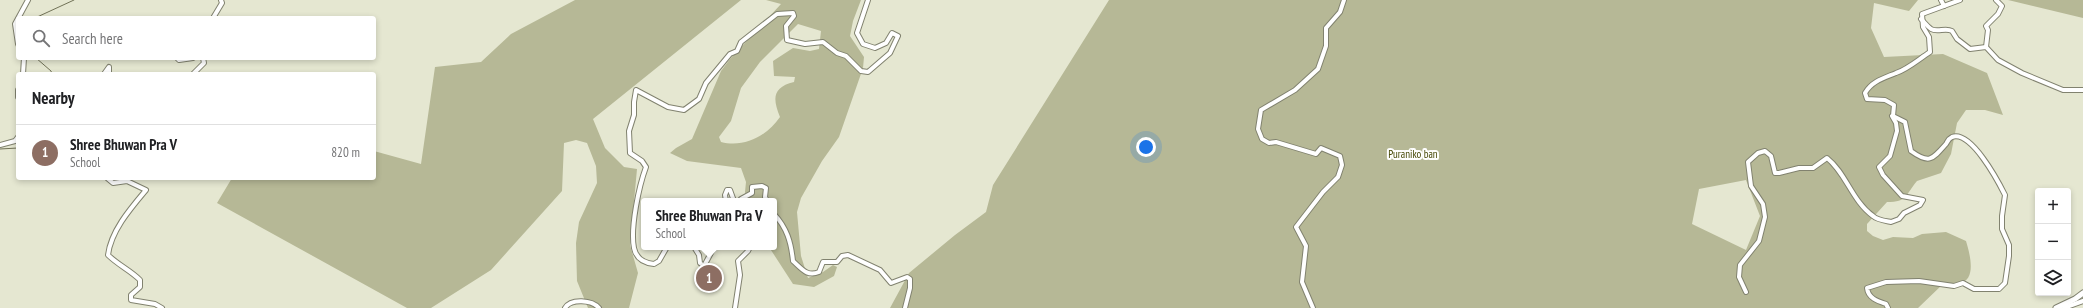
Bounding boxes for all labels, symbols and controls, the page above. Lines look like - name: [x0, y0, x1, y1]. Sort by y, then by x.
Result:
- search box: [16, 16, 376, 60]
- icon: search: [30, 27, 52, 49]
- text: Search here: [62, 29, 123, 48]
- text: Nearby: [32, 87, 75, 109]
- text: Shree Bhuwan Pra V: [70, 135, 177, 154]
- your location: [1136, 137, 1156, 157]
- text: 1: [42, 144, 48, 161]
- text: 820 m: [331, 144, 360, 161]
- park label: Puraniko ban: [1388, 147, 1438, 161]
- text: School: [70, 154, 100, 171]
- map controls: [2035, 188, 2071, 296]
- button: +: [2035, 188, 2071, 224]
- popup: [641, 198, 777, 250]
- text: Shree Bhuwan Pra V: [656, 206, 763, 225]
- button: −: [2035, 224, 2071, 260]
- text: School: [656, 225, 686, 242]
- button: layers: [2035, 260, 2071, 296]
- pin: 1: [696, 263, 722, 293]

